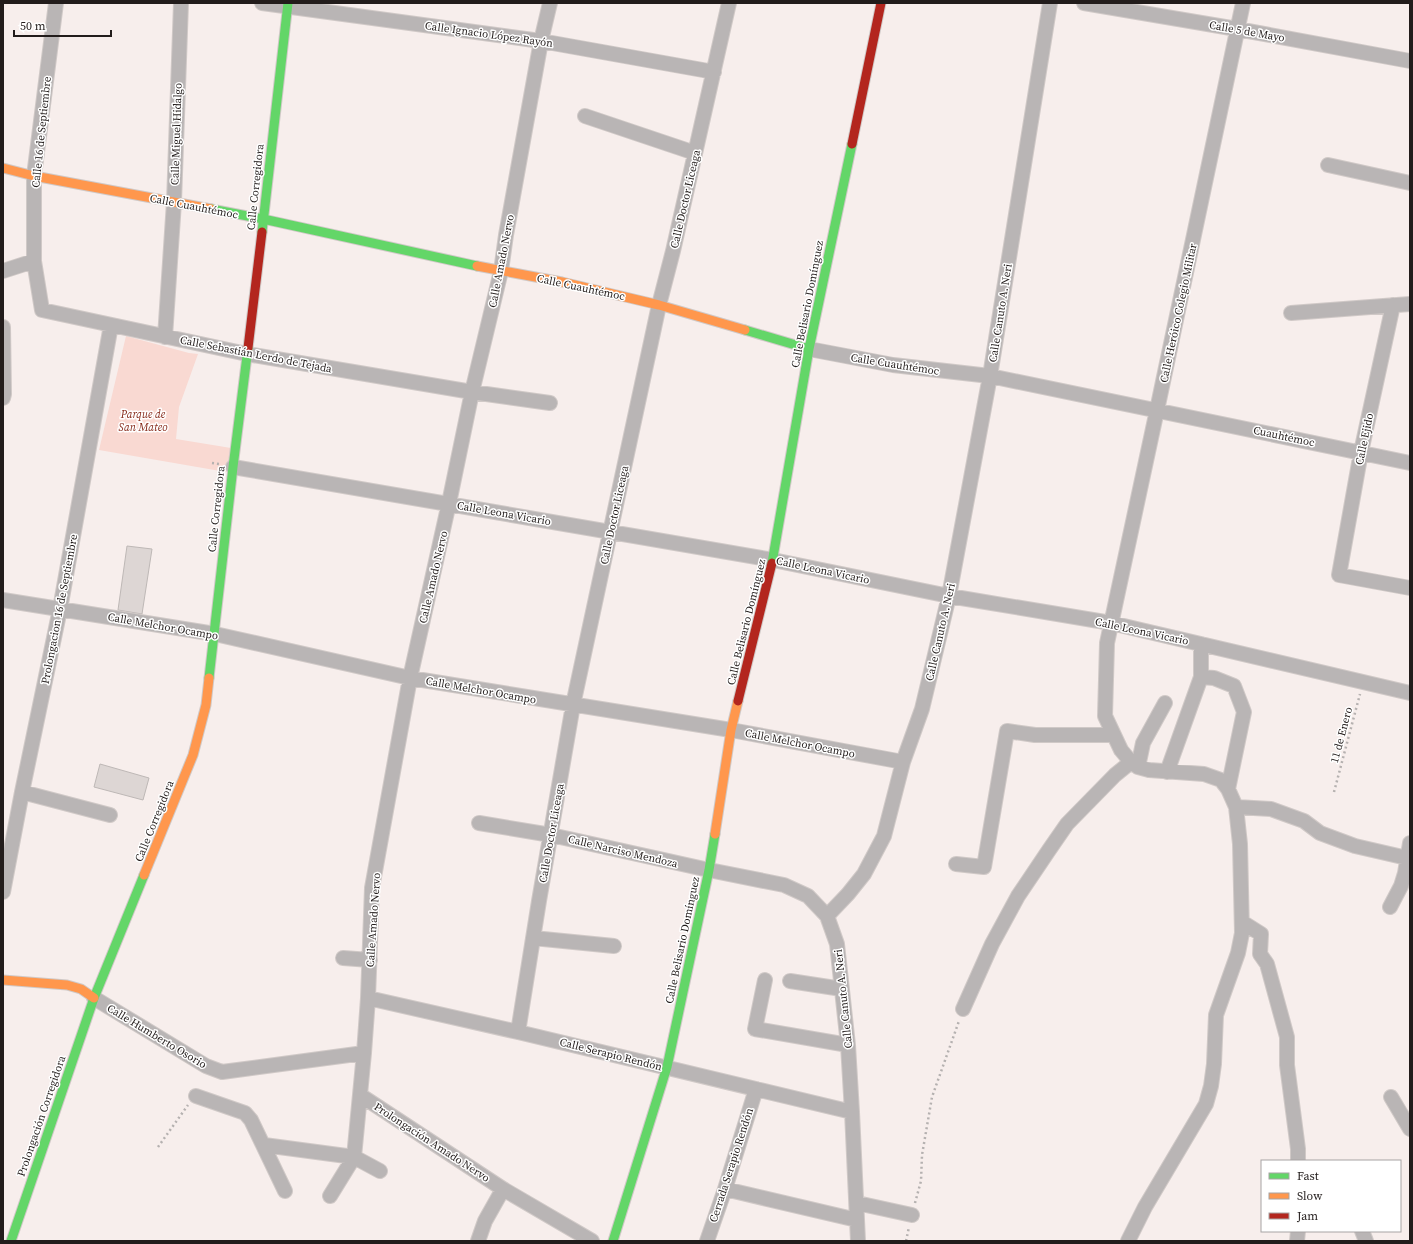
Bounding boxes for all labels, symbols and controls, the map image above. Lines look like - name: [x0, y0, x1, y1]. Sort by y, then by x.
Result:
- scale bar: [14, 12, 111, 38]
- street label: Calle 5 de Mayo: [1208, 17, 1286, 46]
- text: 50 m: [20, 18, 46, 34]
- street label: Calle Ignacio López Rayón: [424, 18, 554, 51]
- street label: Calle 16 de Septiembre: [28, 75, 55, 188]
- street label: Calle Miguel Hidalgo: [167, 83, 186, 185]
- street label: Calle Corregidora: [244, 143, 268, 231]
- street label: Calle Doctor Liceaga: [667, 148, 704, 250]
- street label: Calle Cuauhtémoc: [148, 191, 240, 223]
- street label: Calle Amado Nervo: [485, 213, 518, 309]
- street label: Calle Belisario Domínguez: [788, 239, 827, 369]
- street label: Calle Heróico Colegio Militar: [1156, 242, 1201, 384]
- street label: Calle Canuto A. Neri: [985, 263, 1016, 363]
- street label: Calle Cuauhtémoc: [536, 271, 627, 304]
- street label: Calle Sebastián Lerdo de Tejada: [179, 332, 333, 377]
- street label: Calle Cuauhtémoc: [850, 350, 941, 379]
- park label: Parque de San Mateo: [118, 407, 168, 435]
- street label: Calle Ejido: [1352, 412, 1377, 466]
- street label: Cuauhtémoc: [1252, 423, 1317, 450]
- street label: Calle Doctor Liceaga: [597, 464, 632, 566]
- street label: Calle Corregidora: [205, 465, 229, 553]
- street label: Calle Leona Vicario: [456, 498, 552, 529]
- street label: Calle Amado Nervo: [416, 529, 451, 625]
- street label: Prolongacion 16 de Septiembre: [38, 533, 81, 685]
- street label: Calle Leona Vicario: [775, 553, 871, 588]
- street label: Calle Belisario Domínguez: [724, 558, 769, 687]
- street label: Calle Canuto A. Neri: [922, 582, 959, 682]
- street label: Calle Melchor Ocampo: [107, 609, 219, 644]
- street label: Calle Leona Vicario: [1094, 614, 1190, 649]
- street label: Calle Melchor Ocampo: [425, 673, 537, 708]
- street label: 11 de Enero: [1327, 705, 1356, 765]
- street label: Calle Melchor Ocampo: [744, 725, 856, 762]
- street label: Calle Corregidora: [131, 778, 178, 864]
- street label: Calle Doctor Liceaga: [535, 782, 568, 884]
- street label: Calle Narciso Mendoza: [567, 832, 680, 872]
- street label: Calle Amado Nervo: [363, 872, 384, 968]
- street label: Calle Belisario Domínguez: [662, 875, 703, 1005]
- street label: Calle Canuto A. Neri: [831, 949, 856, 1049]
- street label: Calle Humberto Osorio: [104, 1001, 209, 1072]
- street label: Calle Serapio Rendón: [558, 1035, 664, 1075]
- street label: Prolongación Corregidora: [14, 1053, 69, 1179]
- street label: Prolongación Amado Nervo: [371, 1099, 492, 1186]
- street label: Cerrada Serapio Rendón: [706, 1106, 757, 1224]
- legend: [1261, 1160, 1401, 1232]
- text: Fast: [1297, 1168, 1319, 1184]
- text: Slow: [1297, 1188, 1323, 1204]
- text: Jam: [1296, 1208, 1318, 1224]

